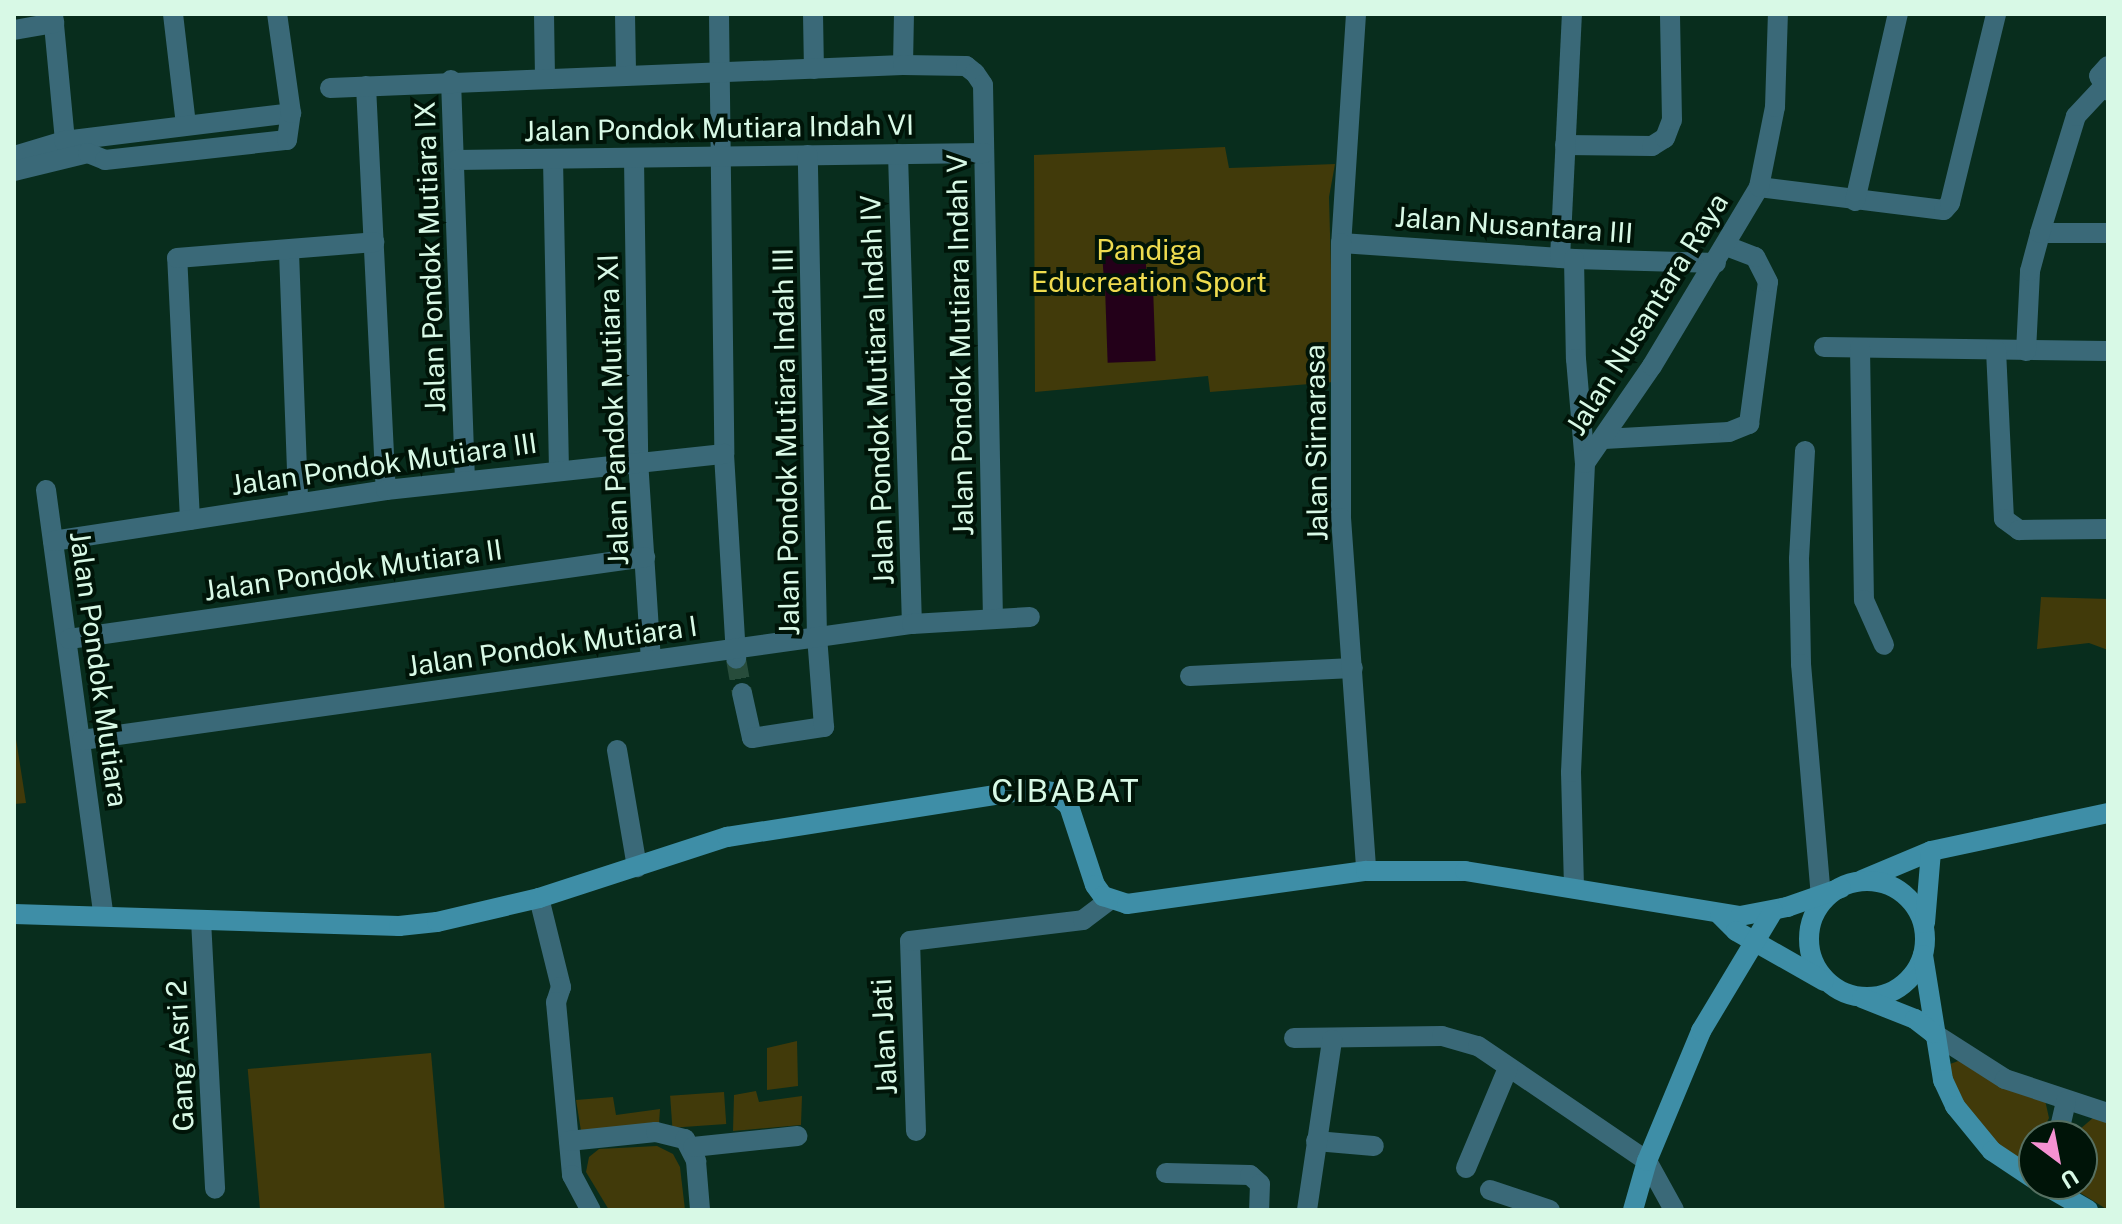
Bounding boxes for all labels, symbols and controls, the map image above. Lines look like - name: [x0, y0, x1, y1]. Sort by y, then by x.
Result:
- street label: Jalan Pondok Mutiara IX: [408, 100, 452, 414]
- street label: Jalan Pondok Mutiara Indah VI: [523, 108, 915, 148]
- street label: Jalan Pondok Mutiara Indah V: [940, 153, 980, 537]
- street label: Jalan Nusantara Raya: [1559, 187, 1735, 441]
- street label: Jalan Pondok Mutiara Indah IV: [853, 194, 901, 586]
- street label: Jalan Nusantara III: [1394, 200, 1634, 250]
- park label: Pandiga Educreation Sport: [1031, 233, 1267, 299]
- street label: Jalan Pondok Mutiara Indah III: [766, 248, 806, 636]
- street label: Jalan Pandok Mutiara XI: [591, 254, 635, 566]
- street label: Jalan Sirnarasa: [1297, 344, 1335, 542]
- street label: Jalan Pondok Mutiara III: [229, 426, 539, 502]
- street label: Jalan Pondok Mutiara: [63, 529, 135, 809]
- street label: Jalan Pondok Mutiara II: [202, 532, 504, 608]
- street label: Jalan Pondok Mutiara I: [405, 609, 699, 683]
- district label: CIBABAT: [991, 772, 1141, 810]
- street label: Jalan Jati: [864, 978, 904, 1096]
- street label: Gang Asri 2: [159, 980, 201, 1132]
- north arrow: [2018, 1120, 2098, 1200]
- text: U: [2056, 1163, 2083, 1194]

